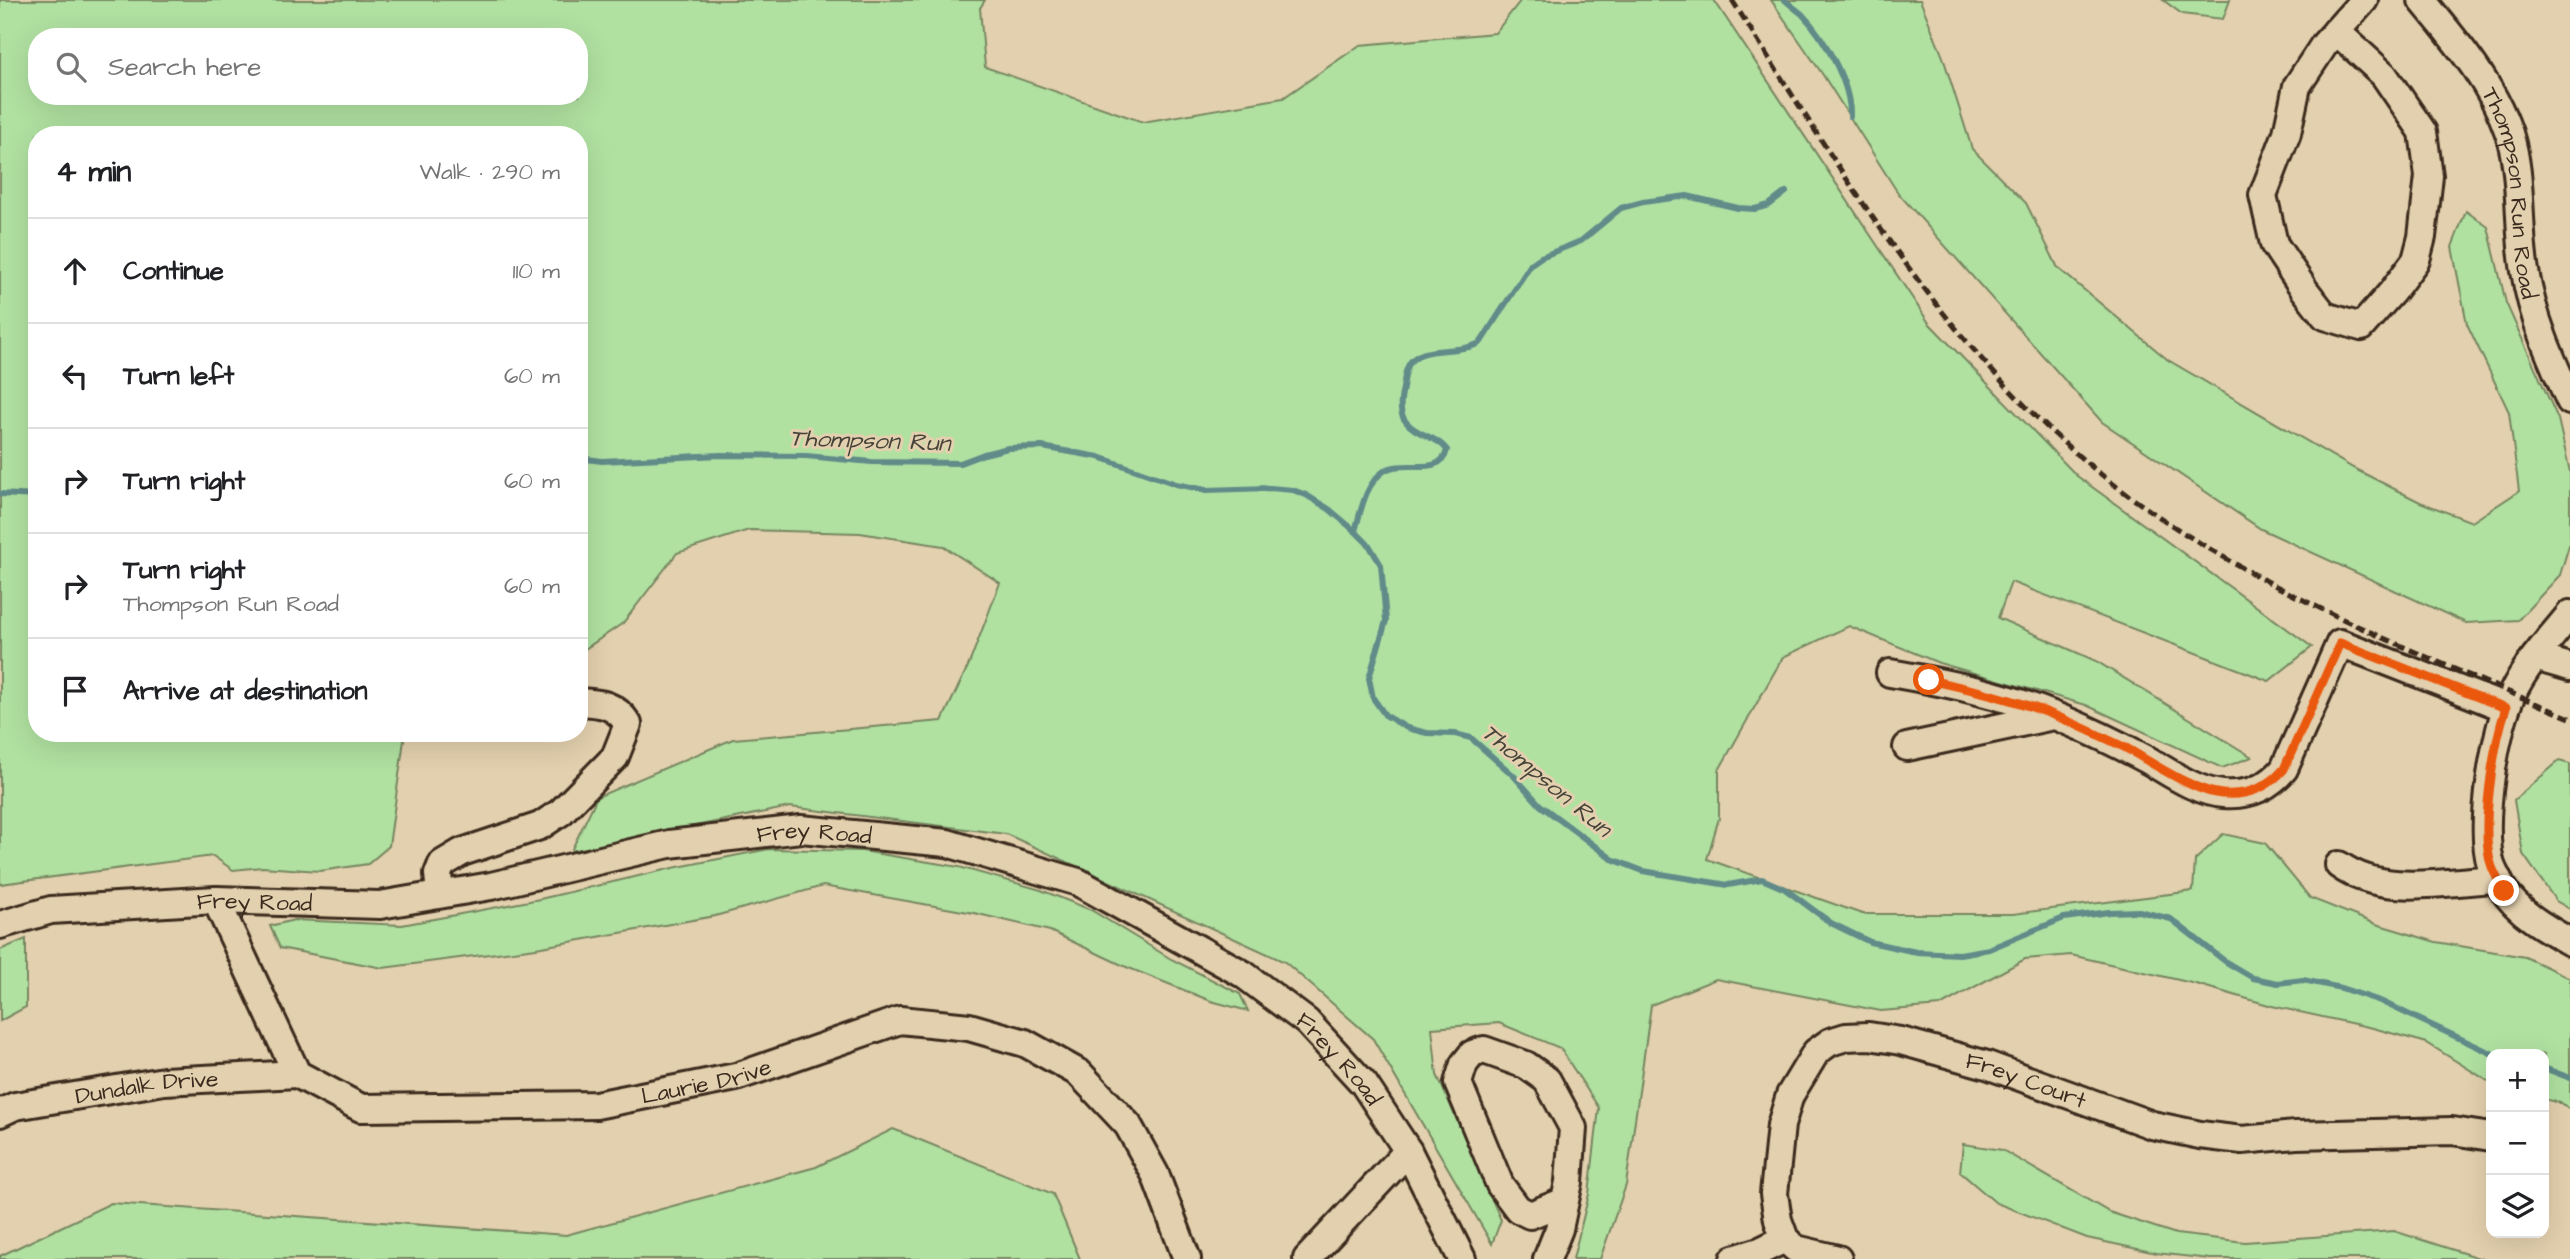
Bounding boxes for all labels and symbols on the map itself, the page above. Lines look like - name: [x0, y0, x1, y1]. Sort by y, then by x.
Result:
- street label: Thompson Run Road: [2474, 81, 2545, 303]
- water label: Thompson Run: [789, 421, 953, 461]
- route start: [1913, 664, 1944, 695]
- water label: Thompson Run: [1474, 716, 1620, 847]
- street label: Frey Road: [755, 814, 873, 853]
- route end: [2488, 875, 2519, 906]
- street label: Frey Road: [196, 885, 313, 920]
- street label: Frey Road: [1290, 1005, 1389, 1112]
- street label: Frey Court: [1962, 1045, 2091, 1117]
- street label: Laurie Drive: [638, 1051, 776, 1113]
- street label: Dundalk Drive: [73, 1063, 219, 1113]

